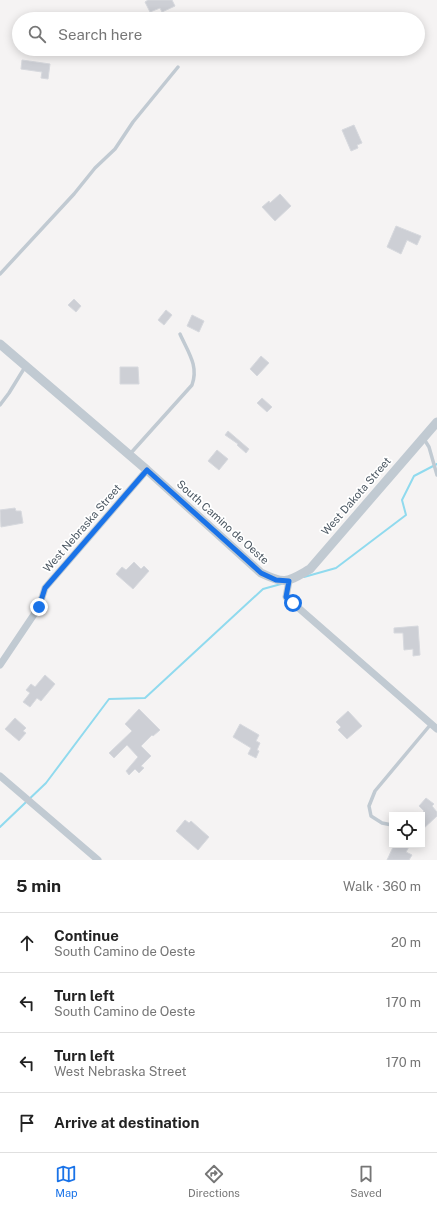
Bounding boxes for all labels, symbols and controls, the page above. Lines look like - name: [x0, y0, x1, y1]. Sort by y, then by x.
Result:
- search box: [12, 12, 425, 56]
- icon: search: [26, 23, 48, 45]
- text: Search here: [58, 26, 142, 43]
- street label: West Dakota Street: [319, 455, 393, 537]
- street label: South Camino de Oeste: [175, 478, 271, 566]
- street label: West Nebraska Street: [41, 482, 123, 574]
- route start: [284, 594, 302, 612]
- route end: [30, 598, 48, 616]
- map controls: [389, 812, 425, 848]
- button: locate: [389, 812, 425, 848]
- text: 5 min: [16, 876, 61, 896]
- text: Walk · 360 m: [343, 879, 421, 894]
- text: Continue: [54, 927, 119, 944]
- icon: ahead: [16, 932, 38, 954]
- text: 20 m: [391, 935, 421, 950]
- text: South Camino de Oeste: [54, 944, 195, 959]
- text: Turn left: [54, 987, 115, 1004]
- icon: left: [16, 992, 38, 1014]
- text: 170 m: [386, 995, 421, 1010]
- text: South Camino de Oeste: [54, 1004, 195, 1019]
- text: Turn left: [54, 1047, 115, 1064]
- icon: left: [16, 1052, 38, 1074]
- text: 170 m: [386, 1055, 421, 1070]
- text: West Nebraska Street: [54, 1064, 187, 1079]
- icon: arrive: [16, 1112, 38, 1134]
- text: Arrive at destination: [54, 1114, 199, 1131]
- tab: Map: [55, 1163, 78, 1199]
- tab: Directions: [188, 1163, 240, 1199]
- tab: Saved: [350, 1163, 382, 1199]

